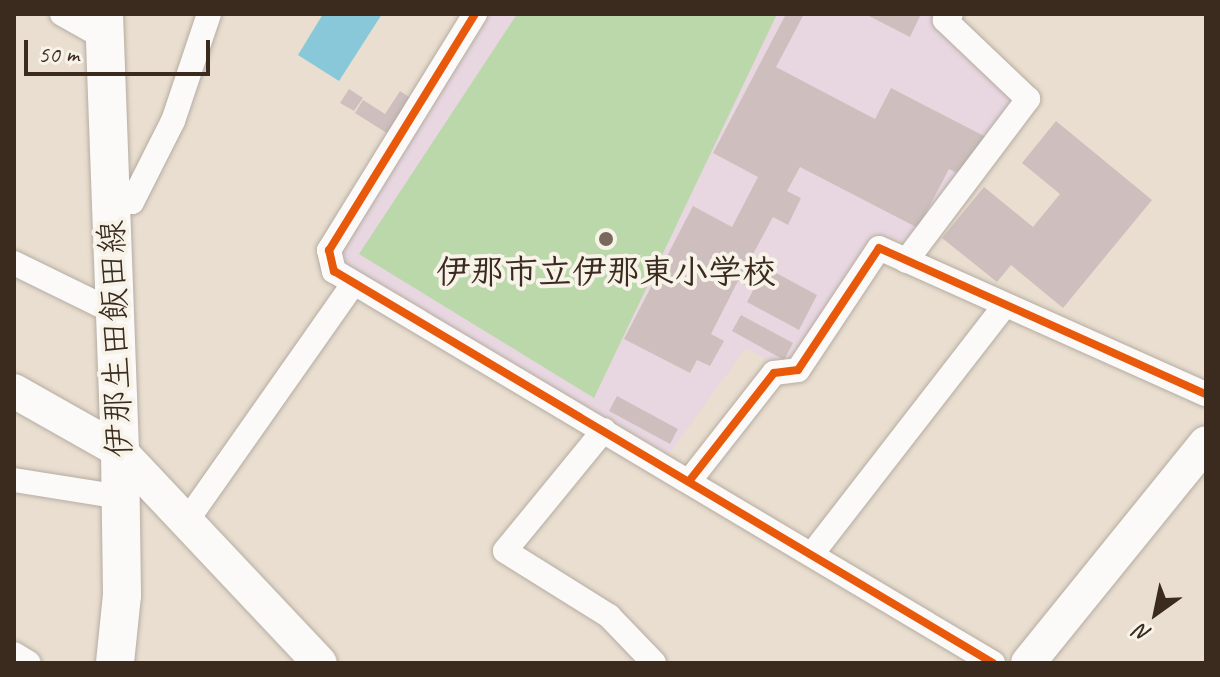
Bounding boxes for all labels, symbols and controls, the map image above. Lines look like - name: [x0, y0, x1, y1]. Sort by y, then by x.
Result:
- scale bar: [28, 24, 214, 74]
- text: 50 m: [38, 39, 79, 69]
- street label: 伊那生田飯田線: [90, 219, 140, 459]
- marker: 伊那市立伊那東小学校: [597, 230, 615, 248]
- place label: 伊那市立伊那東小学校: [436, 252, 776, 292]
- north arrow: [1116, 573, 1196, 653]
- text: N: [1130, 618, 1156, 649]

